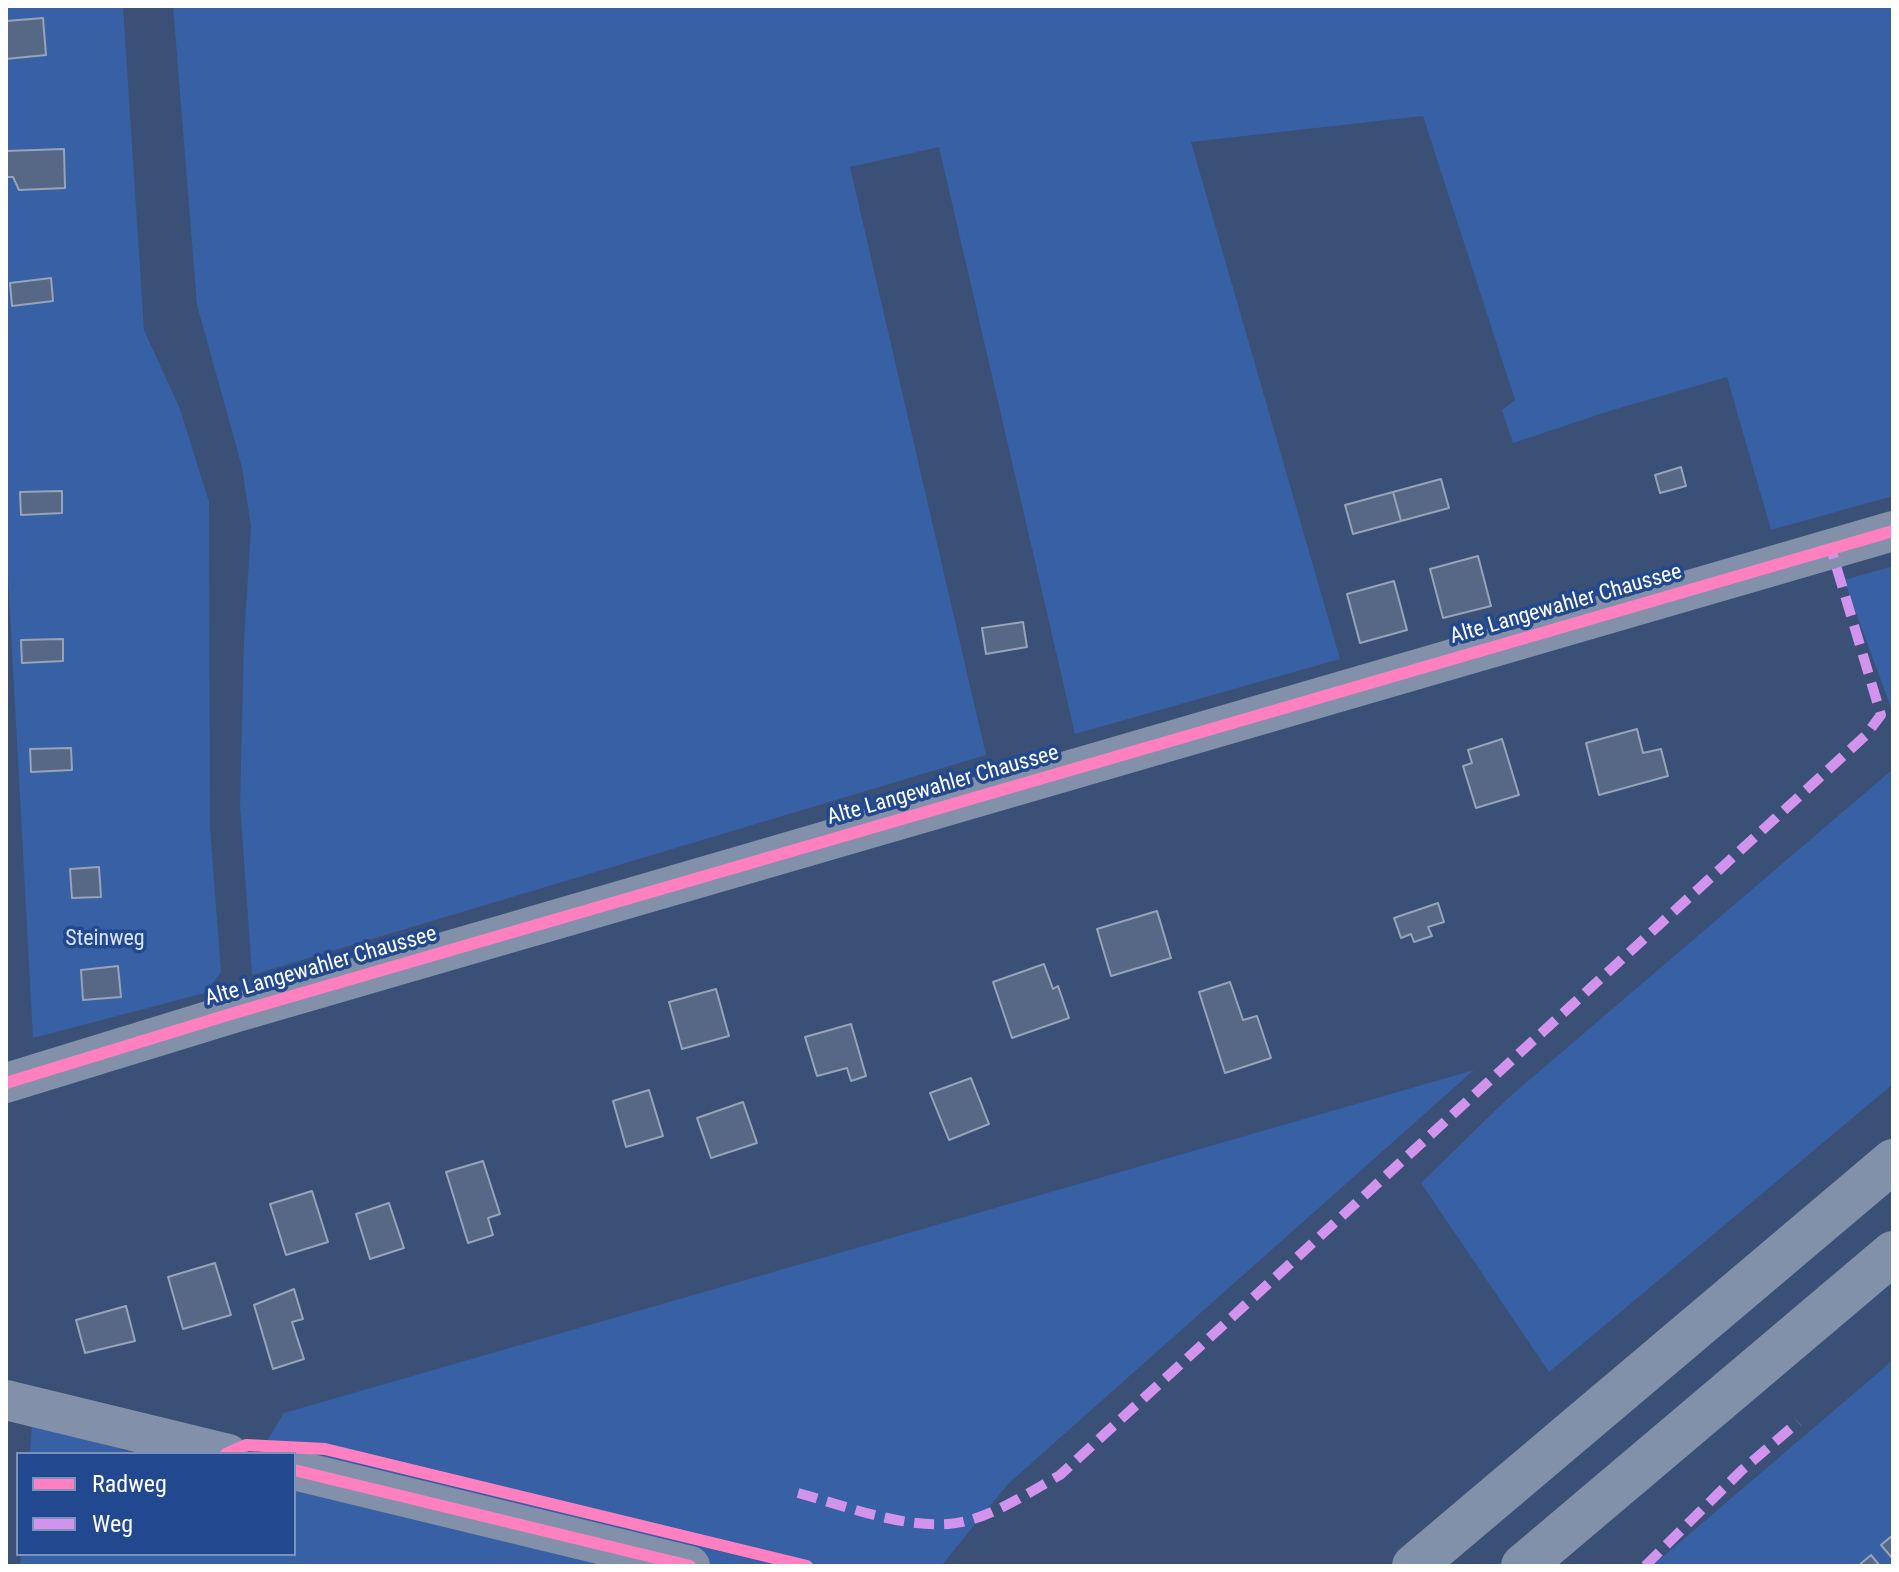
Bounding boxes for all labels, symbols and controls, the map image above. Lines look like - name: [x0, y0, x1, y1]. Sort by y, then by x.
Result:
- street label: Alte Langewahler Chaussee: [1447, 559, 1685, 651]
- street label: Alte Langewahler Chaussee: [824, 740, 1062, 832]
- street label: Alte Langewahler Chaussee: [202, 921, 440, 1013]
- park label: Steinweg: [65, 926, 145, 952]
- legend: [16, 1452, 296, 1556]
- text: Radweg: [92, 1470, 167, 1498]
- text: Weg: [92, 1510, 133, 1538]

